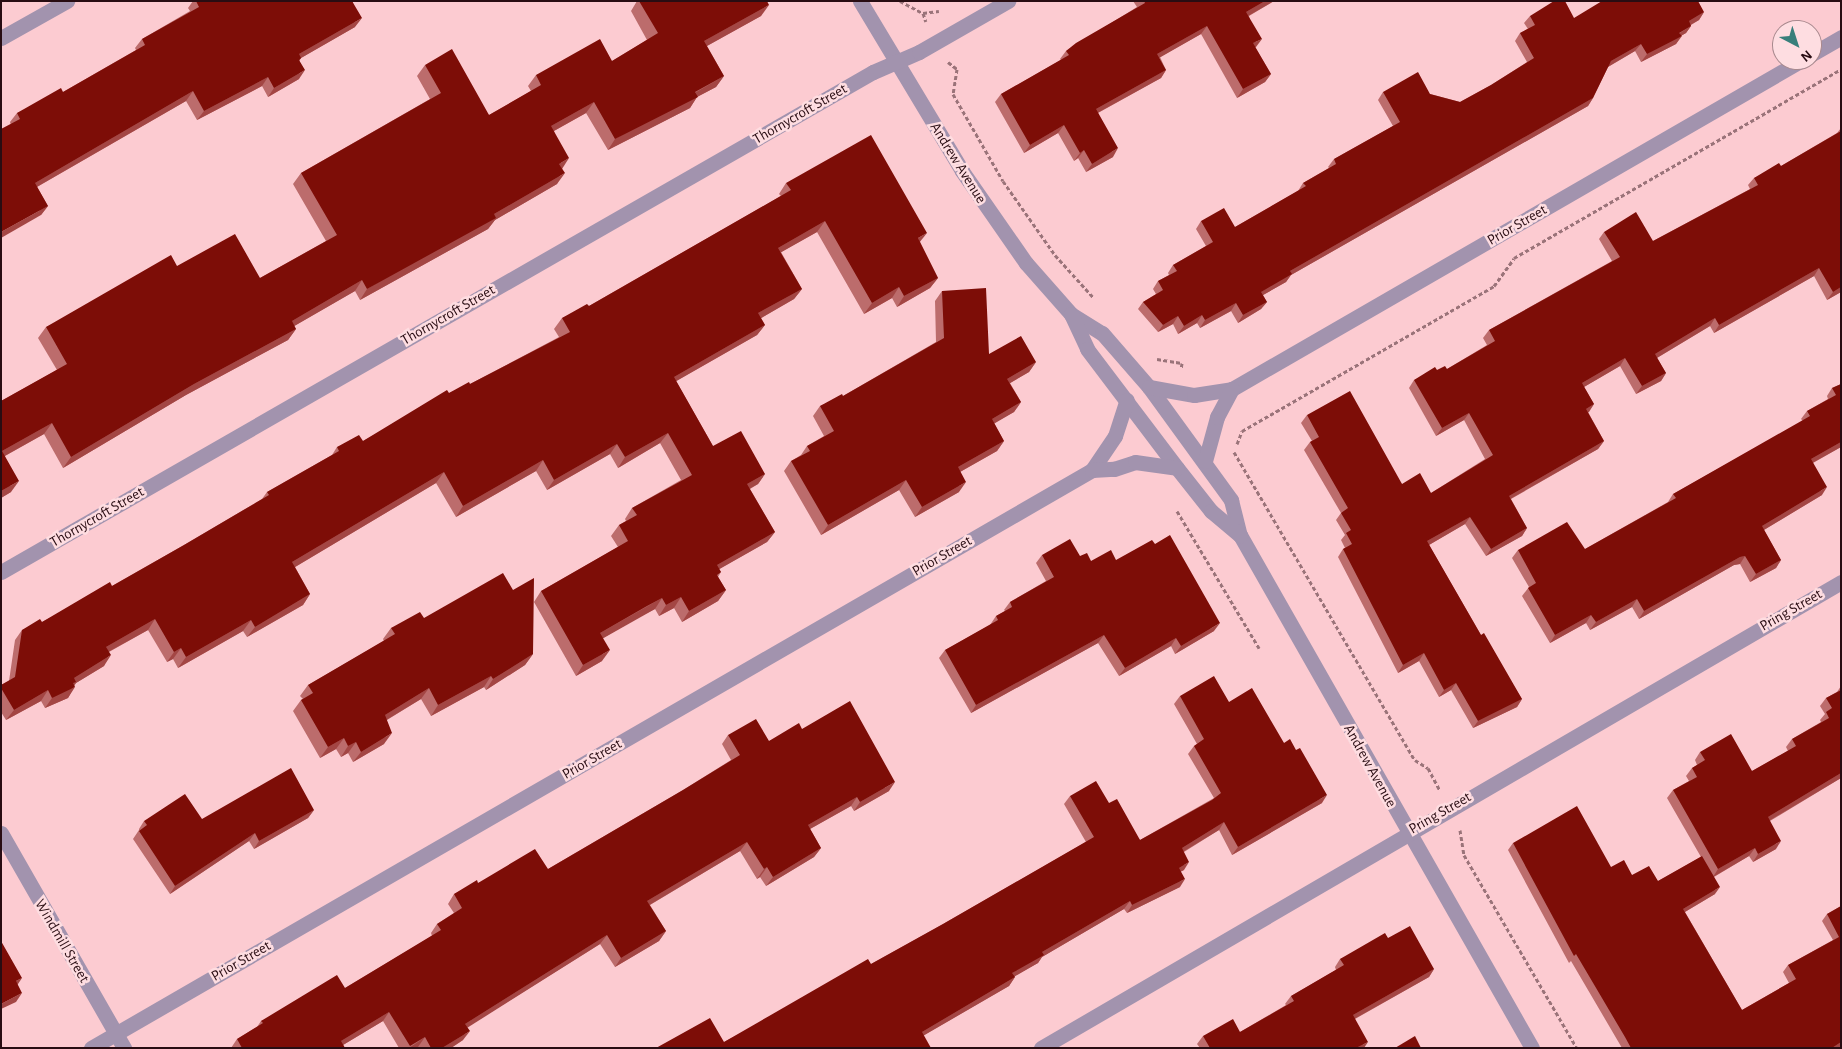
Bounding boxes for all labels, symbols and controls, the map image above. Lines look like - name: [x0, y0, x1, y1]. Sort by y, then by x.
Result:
- north arrow: [1772, 20, 1822, 70]
- text: N: [1798, 47, 1814, 64]
- street label: Thornycroft Street: [750, 80, 850, 148]
- street label: Andrew Avenue: [926, 119, 990, 207]
- street label: Prior Street: [1484, 201, 1550, 249]
- street label: Thornycroft Street: [398, 281, 498, 349]
- street label: Thornycroft Street: [47, 483, 147, 551]
- street label: Prior Street: [909, 532, 975, 580]
- street label: Pring Street: [1757, 585, 1825, 635]
- street label: Andrew Avenue: [1340, 721, 1400, 811]
- street label: Prior Street: [559, 735, 625, 783]
- street label: Pring Street: [1406, 788, 1474, 838]
- street label: Windmill Street: [31, 896, 93, 986]
- street label: Prior Street: [208, 937, 274, 985]

